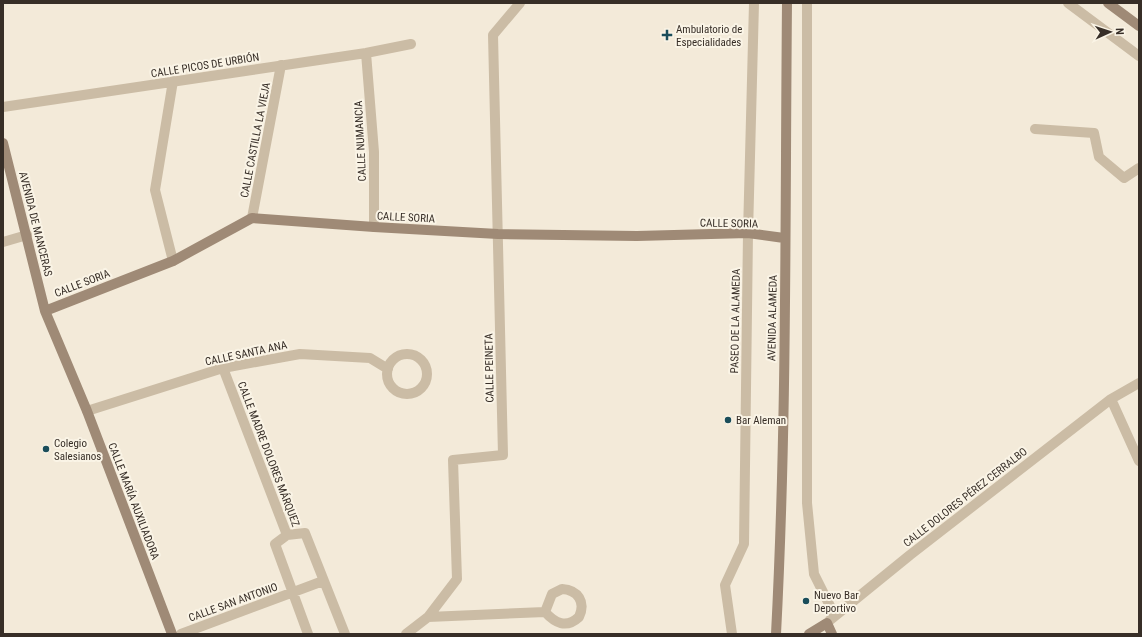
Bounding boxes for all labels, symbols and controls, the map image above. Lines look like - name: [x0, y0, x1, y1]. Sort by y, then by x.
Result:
- north arrow: [1090, 12, 1130, 52]
- place label: Ambulatorio de Especialidades: [676, 23, 742, 49]
- text: N: [1113, 28, 1126, 35]
- marker: Ambulatorio de Especialidades: [661, 29, 673, 41]
- street label: CALLE PICOS DE URBIÓN: [150, 51, 260, 80]
- street label: CALLE CASTILLA LA VIEJA: [238, 81, 273, 199]
- street label: CALLE NUMANCIA: [352, 100, 369, 182]
- street label: AVENIDA DE MANCERAS: [16, 170, 55, 278]
- street label: CALLE SORIA: [376, 209, 436, 226]
- street label: CALLE SORIA: [700, 216, 759, 231]
- street label: CALLE SORIA: [53, 267, 112, 300]
- street label: PASEO DE LA ALAMEDA: [728, 268, 743, 374]
- street label: AVENIDA ALAMEDA: [765, 274, 780, 361]
- street label: CALLE PEINETA: [482, 333, 497, 403]
- street label: CALLE SANTA ANA: [204, 338, 289, 369]
- street label: CALLE MADRE DOLORES MÁRQUEZ: [235, 380, 302, 529]
- place label: Bar Aleman: [736, 414, 786, 427]
- marker: Bar Aleman: [723, 415, 733, 425]
- place label: Colegio Salesianos: [54, 437, 101, 463]
- street label: CALLE MARÍA AUXILIADORA: [105, 441, 162, 562]
- marker: Colegio Salesianos: [41, 444, 51, 454]
- street label: CALLE DOLORES PÉREZ CERRALBO: [901, 445, 1030, 550]
- street label: CALLE SAN ANTONIO: [187, 580, 279, 625]
- place label: Nuevo Bar Deportivo: [814, 589, 859, 615]
- marker: Nuevo Bar Deportivo: [801, 596, 811, 606]

